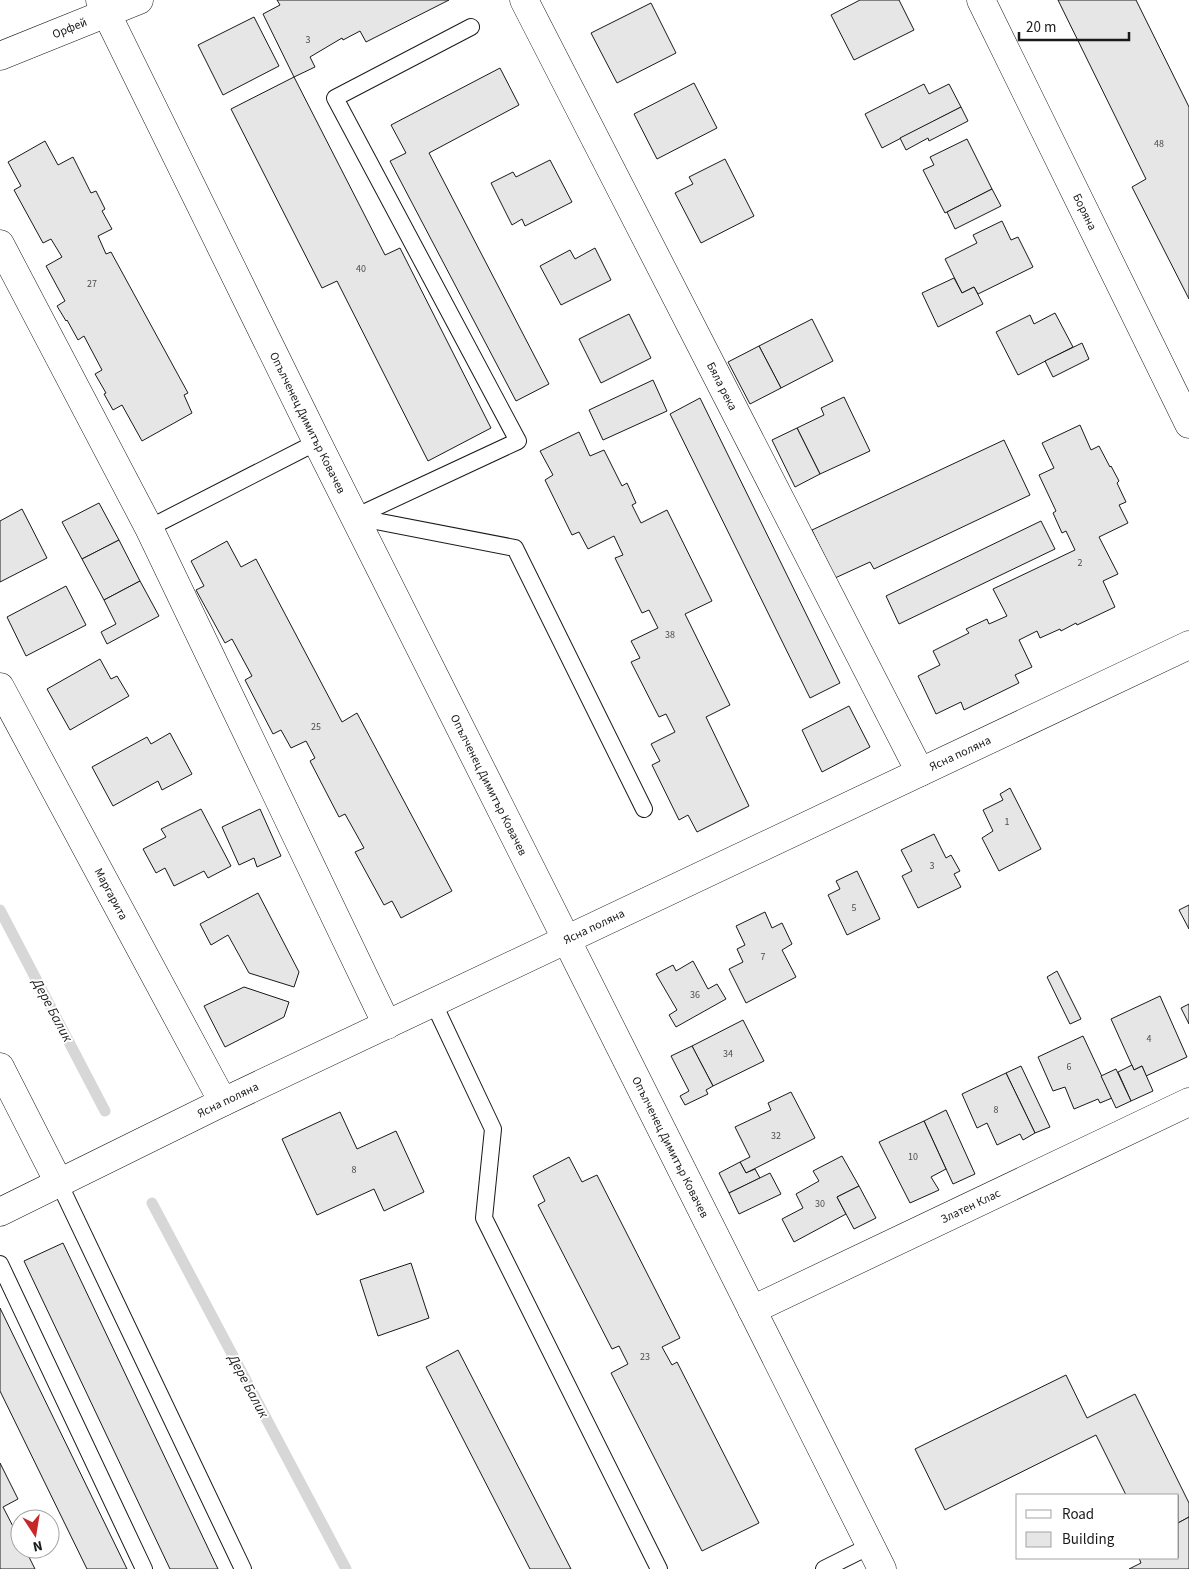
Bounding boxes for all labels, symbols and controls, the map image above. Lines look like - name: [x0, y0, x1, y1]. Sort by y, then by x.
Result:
- scale bar: [1019, 10, 1129, 42]
- street label: Орфей: [50, 14, 90, 43]
- text: 20 m: [1026, 17, 1056, 38]
- house number: 3: [306, 33, 311, 47]
- house number: 48: [1154, 137, 1164, 151]
- street label: Боряна: [1068, 191, 1101, 233]
- house number: 40: [356, 262, 366, 276]
- house number: 27: [87, 277, 97, 291]
- street label: Опълченец Димитър Ковачев: [265, 349, 350, 497]
- street label: Бяла река: [702, 359, 741, 414]
- house number: 2: [1078, 556, 1083, 570]
- house number: 38: [665, 628, 675, 642]
- street label: Опълченец Димитър Ковачев: [446, 711, 531, 859]
- house number: 25: [311, 720, 321, 734]
- street label: Ясна поляна: [927, 732, 994, 776]
- house number: 1: [1005, 815, 1010, 829]
- house number: 3: [930, 859, 935, 873]
- street label: Маргарита: [90, 865, 132, 923]
- house number: 5: [852, 901, 857, 915]
- street label: Ясна поляна: [561, 905, 628, 949]
- house number: 7: [761, 950, 766, 964]
- water label: Дере Балик: [27, 974, 77, 1046]
- house number: 36: [690, 988, 700, 1002]
- house number: 4: [1147, 1032, 1152, 1046]
- house number: 34: [723, 1047, 733, 1061]
- house number: 6: [1067, 1060, 1072, 1074]
- street label: Опълченец Димитър Ковачев: [627, 1074, 713, 1221]
- street label: Ясна поляна: [195, 1078, 262, 1122]
- house number: 8: [994, 1103, 999, 1117]
- house number: 32: [771, 1129, 781, 1143]
- house number: 10: [908, 1150, 918, 1164]
- house number: 8: [352, 1163, 357, 1177]
- street label: Златен Клас: [938, 1185, 1004, 1228]
- house number: 30: [815, 1197, 825, 1211]
- water label: Дере Балик: [223, 1350, 273, 1422]
- house number: 23: [640, 1350, 650, 1364]
- legend: [1016, 1494, 1179, 1559]
- text: Road: [1062, 1504, 1094, 1525]
- north arrow: [10, 1509, 60, 1559]
- text: Building: [1062, 1529, 1115, 1550]
- text: N: [31, 1535, 44, 1556]

